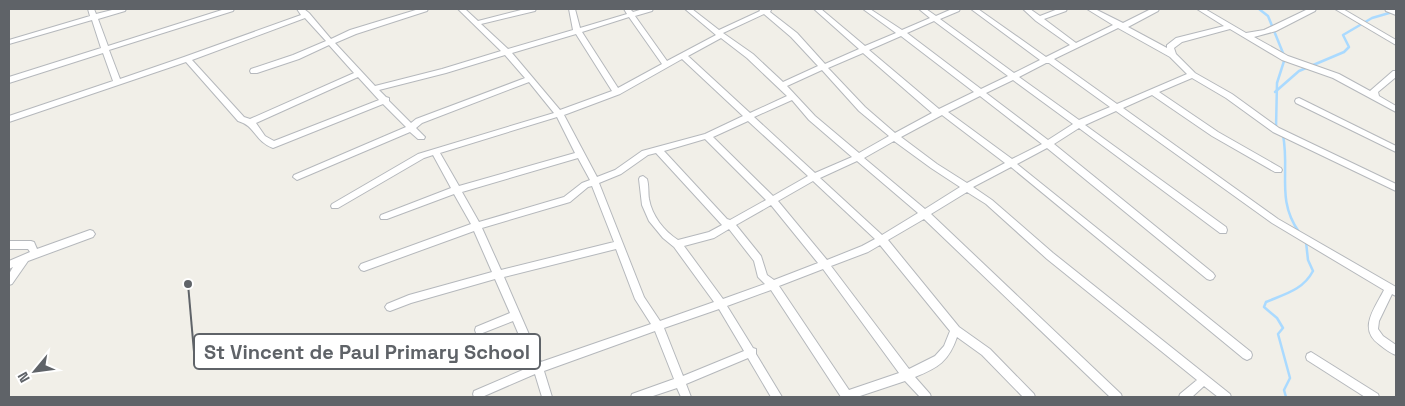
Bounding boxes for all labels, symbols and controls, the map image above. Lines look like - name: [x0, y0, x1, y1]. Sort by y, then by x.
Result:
- callout: St Vincent de Paul Primary School: [194, 334, 540, 369]
- text: St Vincent de Paul Primary School: [204, 339, 530, 365]
- north arrow: [10, 346, 60, 396]
- text: N: [13, 369, 34, 386]

